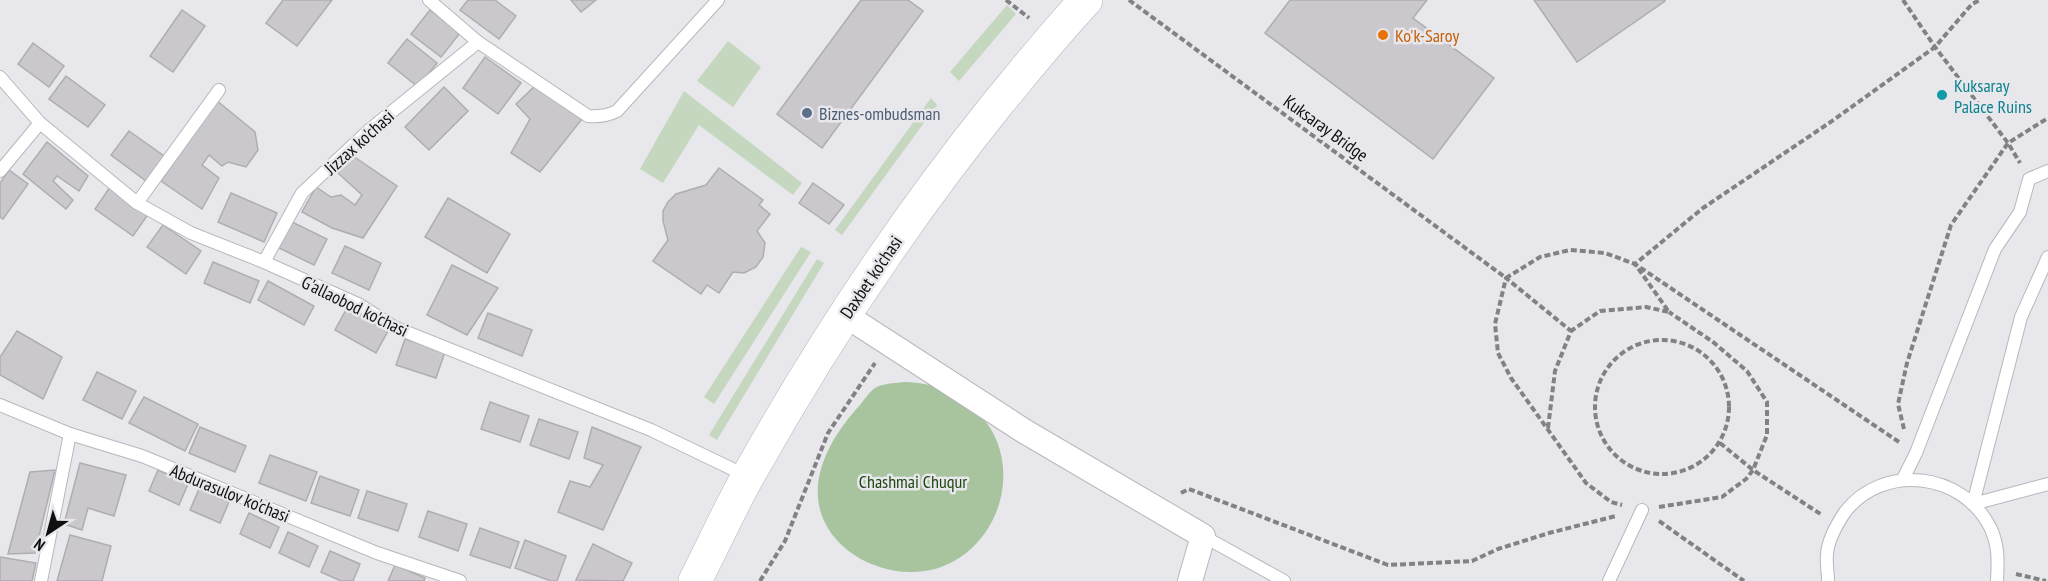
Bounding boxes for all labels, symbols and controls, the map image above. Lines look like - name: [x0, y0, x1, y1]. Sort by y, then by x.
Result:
- place label: Ko'k-Saroy: [1395, 24, 1459, 47]
- marker: Ko'k-Saroy: [1376, 28, 1390, 42]
- place label: Kuksaray Palace Ruins: [1954, 74, 2032, 118]
- marker: Kuksaray Palace Ruins: [1935, 88, 1949, 102]
- street label: Kuksaray Bridge: [1279, 90, 1373, 166]
- place label: Biznes-ombudsman: [819, 102, 940, 125]
- street label: Jizzax ko'chasi: [319, 105, 399, 180]
- marker: Biznes-ombudsman: [800, 106, 814, 120]
- street label: Daxbet ko'chasi: [835, 231, 907, 323]
- street label: G'allaobod ko'chasi: [298, 270, 412, 342]
- street label: Abdurasulov ko'chasi: [167, 459, 293, 527]
- park label: Chashmai Chuqur: [859, 470, 967, 493]
- north arrow: [18, 503, 78, 563]
- text: N: [30, 535, 49, 556]

